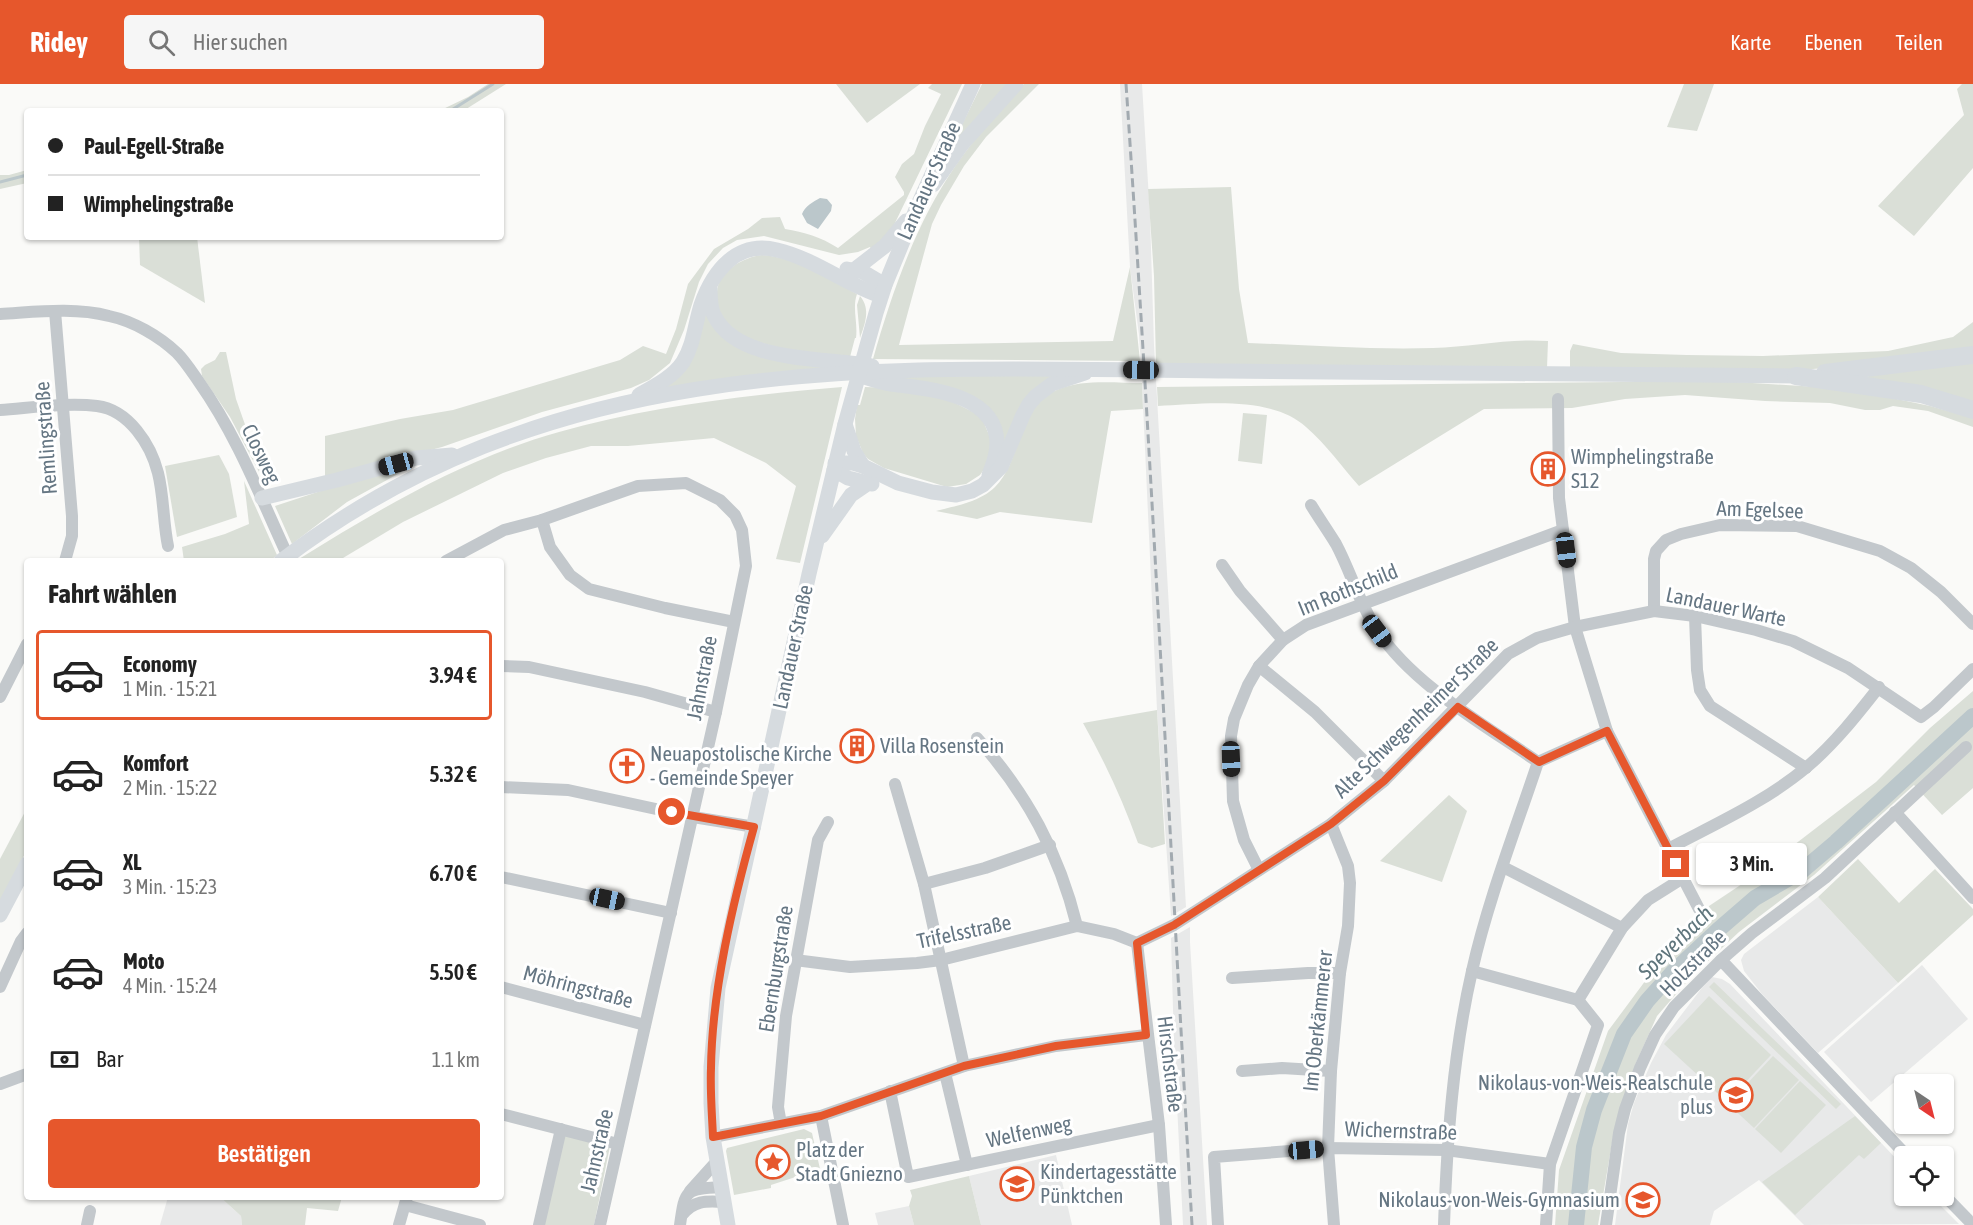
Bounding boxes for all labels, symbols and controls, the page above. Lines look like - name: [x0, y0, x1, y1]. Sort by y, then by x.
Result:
- search box: [124, 15, 544, 69]
- text: Ridey: [30, 26, 88, 58]
- icon: search: [145, 26, 178, 59]
- text: Hier suchen: [193, 29, 288, 55]
- text: Karte: [1730, 30, 1771, 54]
- text: Ebenen: [1804, 30, 1863, 54]
- text: Teilen: [1896, 30, 1943, 54]
- street label: Landauer Straße: [891, 118, 965, 243]
- text: Paul-Egell-Straße: [84, 133, 224, 159]
- text: Wimphelingstraße: [84, 191, 234, 217]
- car: [1123, 361, 1159, 379]
- street label: Remlingstraße: [29, 381, 61, 495]
- street label: Closweg: [237, 420, 286, 487]
- place label: Wimphelingstraße S12: [1571, 444, 1714, 492]
- car: [376, 451, 416, 477]
- building icon: Wimphelingstraße S12: [1530, 451, 1566, 487]
- street label: Am Egelsee: [1716, 495, 1804, 523]
- car: [1555, 531, 1577, 569]
- street label: Im Rothschild: [1294, 558, 1401, 620]
- text: Fahrt wählen: [48, 578, 177, 609]
- street label: Landauer Straße: [767, 582, 817, 711]
- street label: Landauer Warte: [1664, 582, 1788, 630]
- car: [1359, 611, 1395, 651]
- street label: Alte Schwegenheimer Straße: [1328, 633, 1502, 802]
- street label: Jahnstraße: [681, 634, 721, 722]
- icon: car: [51, 648, 105, 702]
- text: Economy: [123, 651, 197, 677]
- text: 3.94 €: [429, 662, 477, 688]
- text: 1 Min. · 15:21: [123, 677, 217, 700]
- building icon: Villa Rosenstein: [839, 728, 875, 764]
- place label: Villa Rosenstein: [880, 733, 1004, 757]
- place label: Neuapostolische Kirche - Gemeinde Speyer: [650, 741, 832, 789]
- car: [1221, 741, 1241, 777]
- icon: car: [51, 747, 105, 801]
- church icon: Neuapostolische Kirche - Gemeinde Speyer: [609, 748, 645, 784]
- text: Komfort: [123, 750, 189, 776]
- text: 5.32 €: [429, 761, 477, 787]
- text: 2 Min. · 15:22: [123, 776, 217, 799]
- route start: [658, 798, 685, 825]
- callout: 3 Min.: [1697, 843, 1808, 885]
- icon: car: [51, 846, 105, 900]
- text: XL: [123, 849, 141, 875]
- route end: [1662, 850, 1689, 877]
- text: 3 Min.: [1730, 852, 1773, 875]
- text: 6.70 €: [429, 860, 477, 886]
- text: 3 Min. · 15:23: [123, 875, 217, 898]
- car: [588, 886, 626, 912]
- water label: Speyerbach: [1631, 900, 1718, 985]
- street label: Ebernburgstraße: [753, 904, 797, 1034]
- street label: Trifelsstraße: [914, 909, 1013, 953]
- street label: Holzstraße: [1654, 924, 1730, 1000]
- icon: car: [51, 945, 105, 999]
- text: Moto: [123, 948, 165, 974]
- street label: Im Oberkämmerer: [1298, 948, 1336, 1093]
- text: 5.50 €: [429, 959, 477, 985]
- street label: Möhringstraße: [521, 960, 636, 1012]
- text: 4 Min. · 15:24: [123, 974, 217, 997]
- street label: Hirschstraße: [1153, 1014, 1189, 1113]
- icon: cash: [48, 1043, 81, 1076]
- text: Bar: [96, 1046, 123, 1072]
- text: 1.1 km: [432, 1048, 480, 1071]
- place label: Nikolaus-von-Weis-Realschule plus: [1478, 1070, 1713, 1118]
- north arrow: [1894, 1074, 1954, 1134]
- map controls: [1894, 1074, 1954, 1206]
- school or university icon: Nikolaus-von-Weis-Realschule plus: [1718, 1077, 1754, 1113]
- street label: Jahnstraße: [575, 1107, 617, 1195]
- street label: Welfenweg: [984, 1110, 1073, 1152]
- street label: Wichernstraße: [1344, 1116, 1458, 1144]
- button: Bestätigen: [48, 1119, 480, 1188]
- place label: Platz der Stadt Gniezno: [796, 1137, 903, 1185]
- car: [1287, 1139, 1325, 1161]
- place icon: Platz der Stadt Gniezno: [755, 1144, 791, 1180]
- button: locate: [1894, 1146, 1954, 1206]
- place label: Kindertagesstätte Pünktchen: [1040, 1159, 1177, 1207]
- school or university icon: Kindertagesstätte Pünktchen: [999, 1166, 1035, 1202]
- school or university icon: Nikolaus-von-Weis-Gymnasium: [1625, 1182, 1661, 1218]
- place label: Nikolaus-von-Weis-Gymnasium: [1378, 1187, 1620, 1211]

